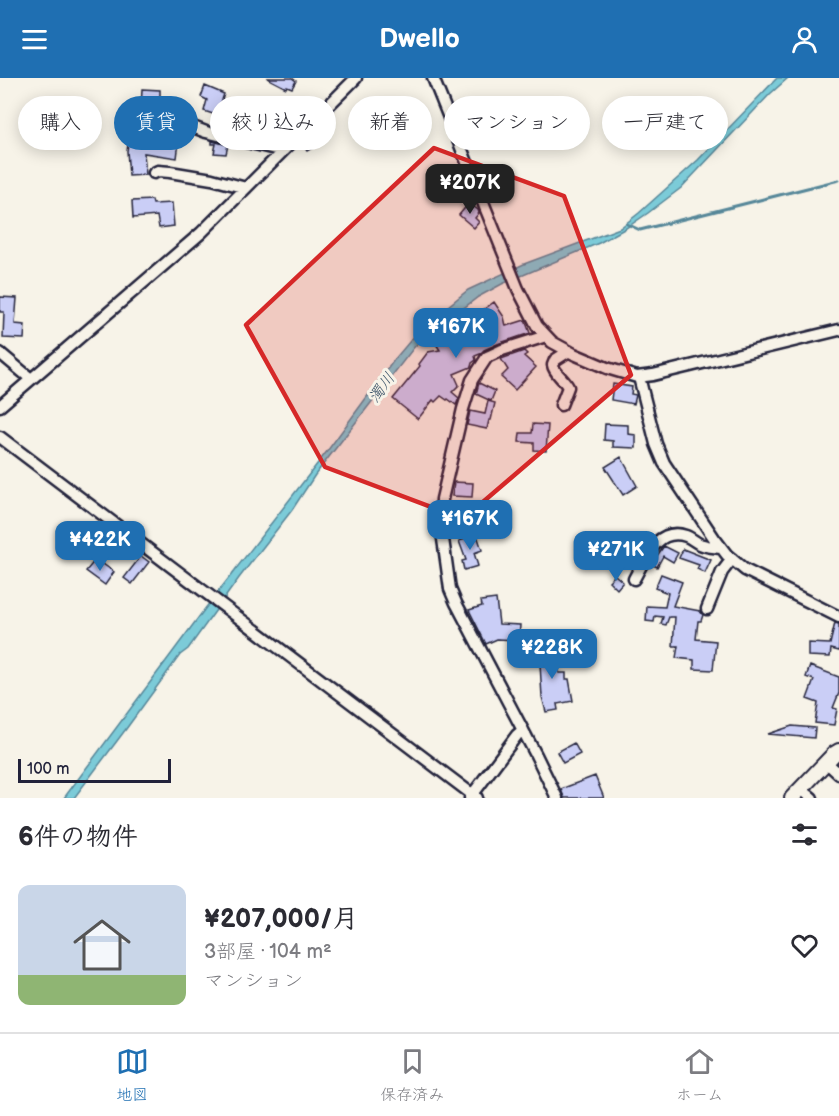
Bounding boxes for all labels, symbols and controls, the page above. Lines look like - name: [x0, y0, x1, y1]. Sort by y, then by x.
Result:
- icon: menu: [18, 23, 51, 56]
- text: Dwello: [379, 23, 460, 55]
- icon: person: [788, 23, 821, 56]
- chip: 購入: [18, 96, 102, 150]
- chip: 賃貸: [114, 96, 198, 150]
- chip: 絞り込み: [210, 96, 336, 150]
- chip: 新着: [348, 96, 432, 150]
- chip: マンション: [444, 96, 590, 150]
- chip: 一戸建て: [602, 96, 728, 150]
- pin: ¥207K: [428, 164, 512, 215]
- text: ¥207K: [439, 171, 501, 195]
- pin: ¥167K: [414, 308, 498, 359]
- text: ¥167K: [427, 315, 485, 339]
- water label: 濁川: [365, 369, 399, 406]
- pin: ¥167K: [428, 500, 512, 551]
- text: ¥167K: [441, 507, 499, 531]
- pin: ¥422K: [58, 521, 142, 572]
- text: ¥422K: [69, 528, 131, 552]
- pin: ¥271K: [574, 531, 658, 582]
- text: ¥271K: [588, 538, 644, 562]
- pin: ¥228K: [510, 629, 594, 680]
- text: ¥228K: [521, 636, 583, 660]
- scale bar: [18, 756, 171, 784]
- text: 100 m: [27, 760, 70, 779]
- icon: filters: [788, 818, 821, 851]
- text: 6件の物件: [18, 822, 138, 853]
- text: ¥207,000/月: [204, 904, 358, 935]
- icon: home: [66, 909, 138, 981]
- icon: heart: [788, 929, 821, 962]
- text: 3部屋 · 104 m²: [204, 940, 332, 964]
- text: マンション: [204, 969, 303, 993]
- tab: 地図: [116, 1045, 149, 1105]
- tab: 保存済み: [380, 1045, 444, 1105]
- tab: ホーム: [676, 1045, 723, 1105]

